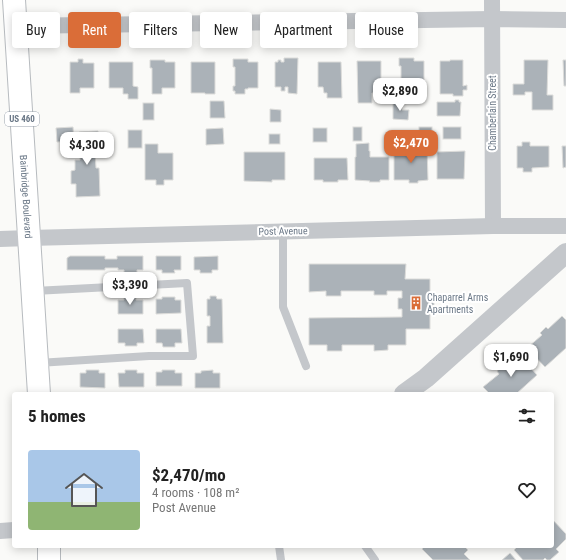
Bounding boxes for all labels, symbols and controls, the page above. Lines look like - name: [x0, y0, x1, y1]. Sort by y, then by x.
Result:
- chip: Buy: [12, 12, 60, 48]
- chip: Rent: [68, 12, 121, 48]
- chip: Filters: [129, 12, 192, 48]
- chip: New: [200, 12, 252, 48]
- chip: Apartment: [260, 12, 347, 48]
- chip: House: [355, 12, 418, 48]
- street label: Chamberlain Street: [487, 75, 498, 151]
- pin: $2,890: [367, 78, 433, 112]
- text: $2,890: [382, 83, 418, 98]
- road number: US 460: [5, 112, 39, 126]
- pin: $2,470: [378, 130, 444, 164]
- pin: $4,300: [54, 132, 120, 166]
- text: $2,470: [393, 135, 429, 150]
- text: $4,300: [69, 137, 105, 152]
- street label: Bainbridge Boulevard: [18, 154, 35, 239]
- street label: Post Avenue: [258, 225, 308, 237]
- pin: $3,390: [97, 272, 163, 306]
- text: $3,390: [112, 277, 148, 292]
- place label: Chaparrel Arms Apartments: [427, 292, 489, 315]
- building icon: Chaparrel Arms Apartments: [408, 295, 424, 311]
- pin: $1,690: [478, 344, 544, 378]
- text: $1,690: [493, 349, 529, 364]
- icon: filters: [516, 405, 538, 427]
- text: 5 homes: [28, 406, 86, 426]
- text: $2,470/mo: [152, 465, 226, 485]
- icon: home: [60, 466, 108, 514]
- icon: heart: [516, 479, 538, 501]
- text: 4 rooms · 108 m²: [152, 485, 239, 500]
- text: Post Avenue: [152, 500, 216, 515]

